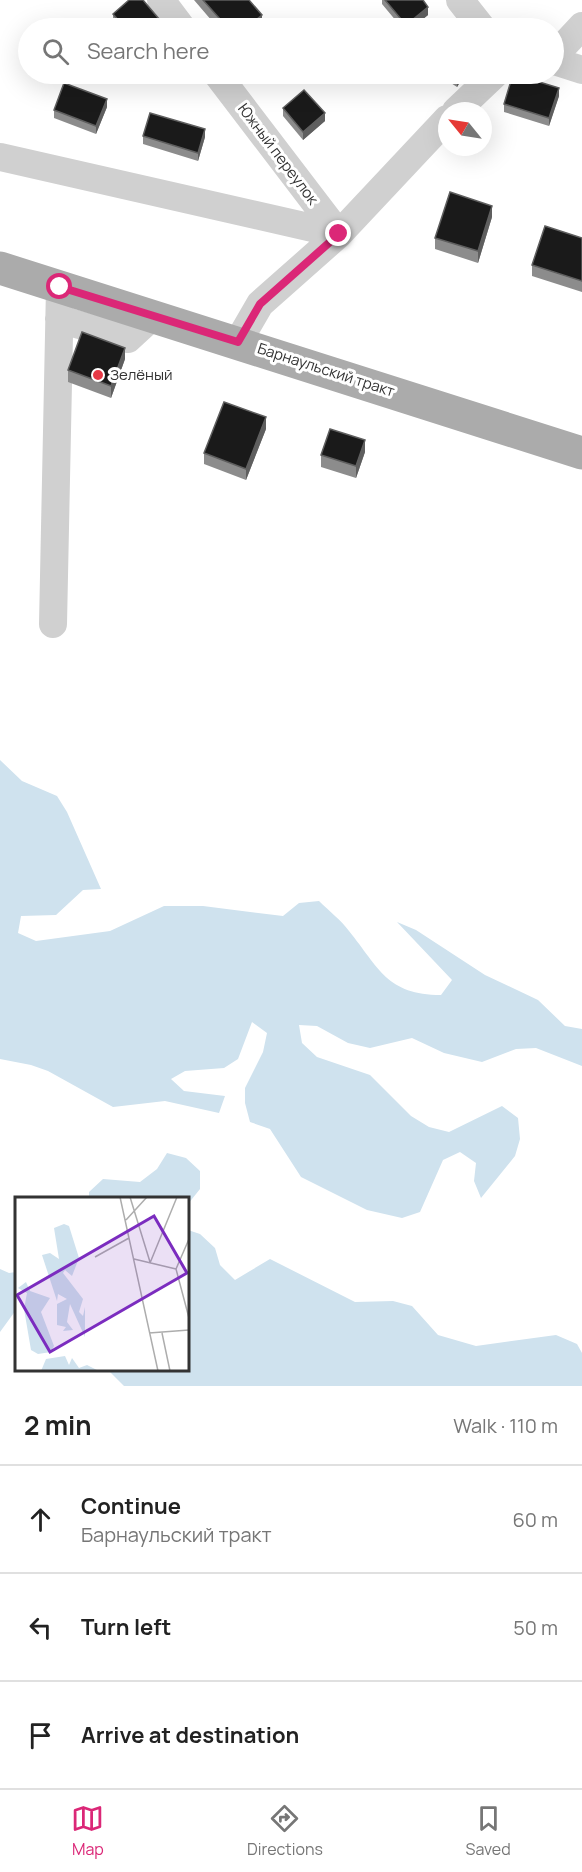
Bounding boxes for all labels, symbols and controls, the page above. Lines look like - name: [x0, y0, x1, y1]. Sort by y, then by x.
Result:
- search box: [18, 18, 564, 84]
- icon: search: [39, 35, 72, 68]
- text: Search here: [87, 36, 209, 66]
- street label: Южный переулок: [233, 99, 324, 209]
- north arrow: [438, 102, 492, 156]
- route end: [325, 220, 351, 246]
- route start: [46, 273, 72, 299]
- street label: Барнаульский тракт: [255, 337, 398, 402]
- place label: Зелёный: [110, 364, 173, 385]
- marker: Зелёный: [91, 368, 105, 382]
- inset map: [15, 1197, 189, 1371]
- text: 2 min: [24, 1407, 92, 1443]
- text: Walk · 110 m: [453, 1412, 558, 1439]
- text: Continue: [81, 1491, 181, 1521]
- icon: ahead: [24, 1503, 57, 1536]
- text: 60 m: [512, 1506, 558, 1533]
- text: Барнаульский тракт: [81, 1521, 272, 1548]
- icon: left: [24, 1611, 57, 1644]
- text: Turn left: [81, 1612, 171, 1642]
- text: 50 m: [513, 1614, 558, 1641]
- icon: arrive: [24, 1719, 57, 1752]
- text: Arrive at destination: [81, 1720, 299, 1750]
- tab: Map: [71, 1802, 104, 1860]
- tab: Directions: [247, 1802, 323, 1860]
- tab: Saved: [466, 1802, 511, 1860]

